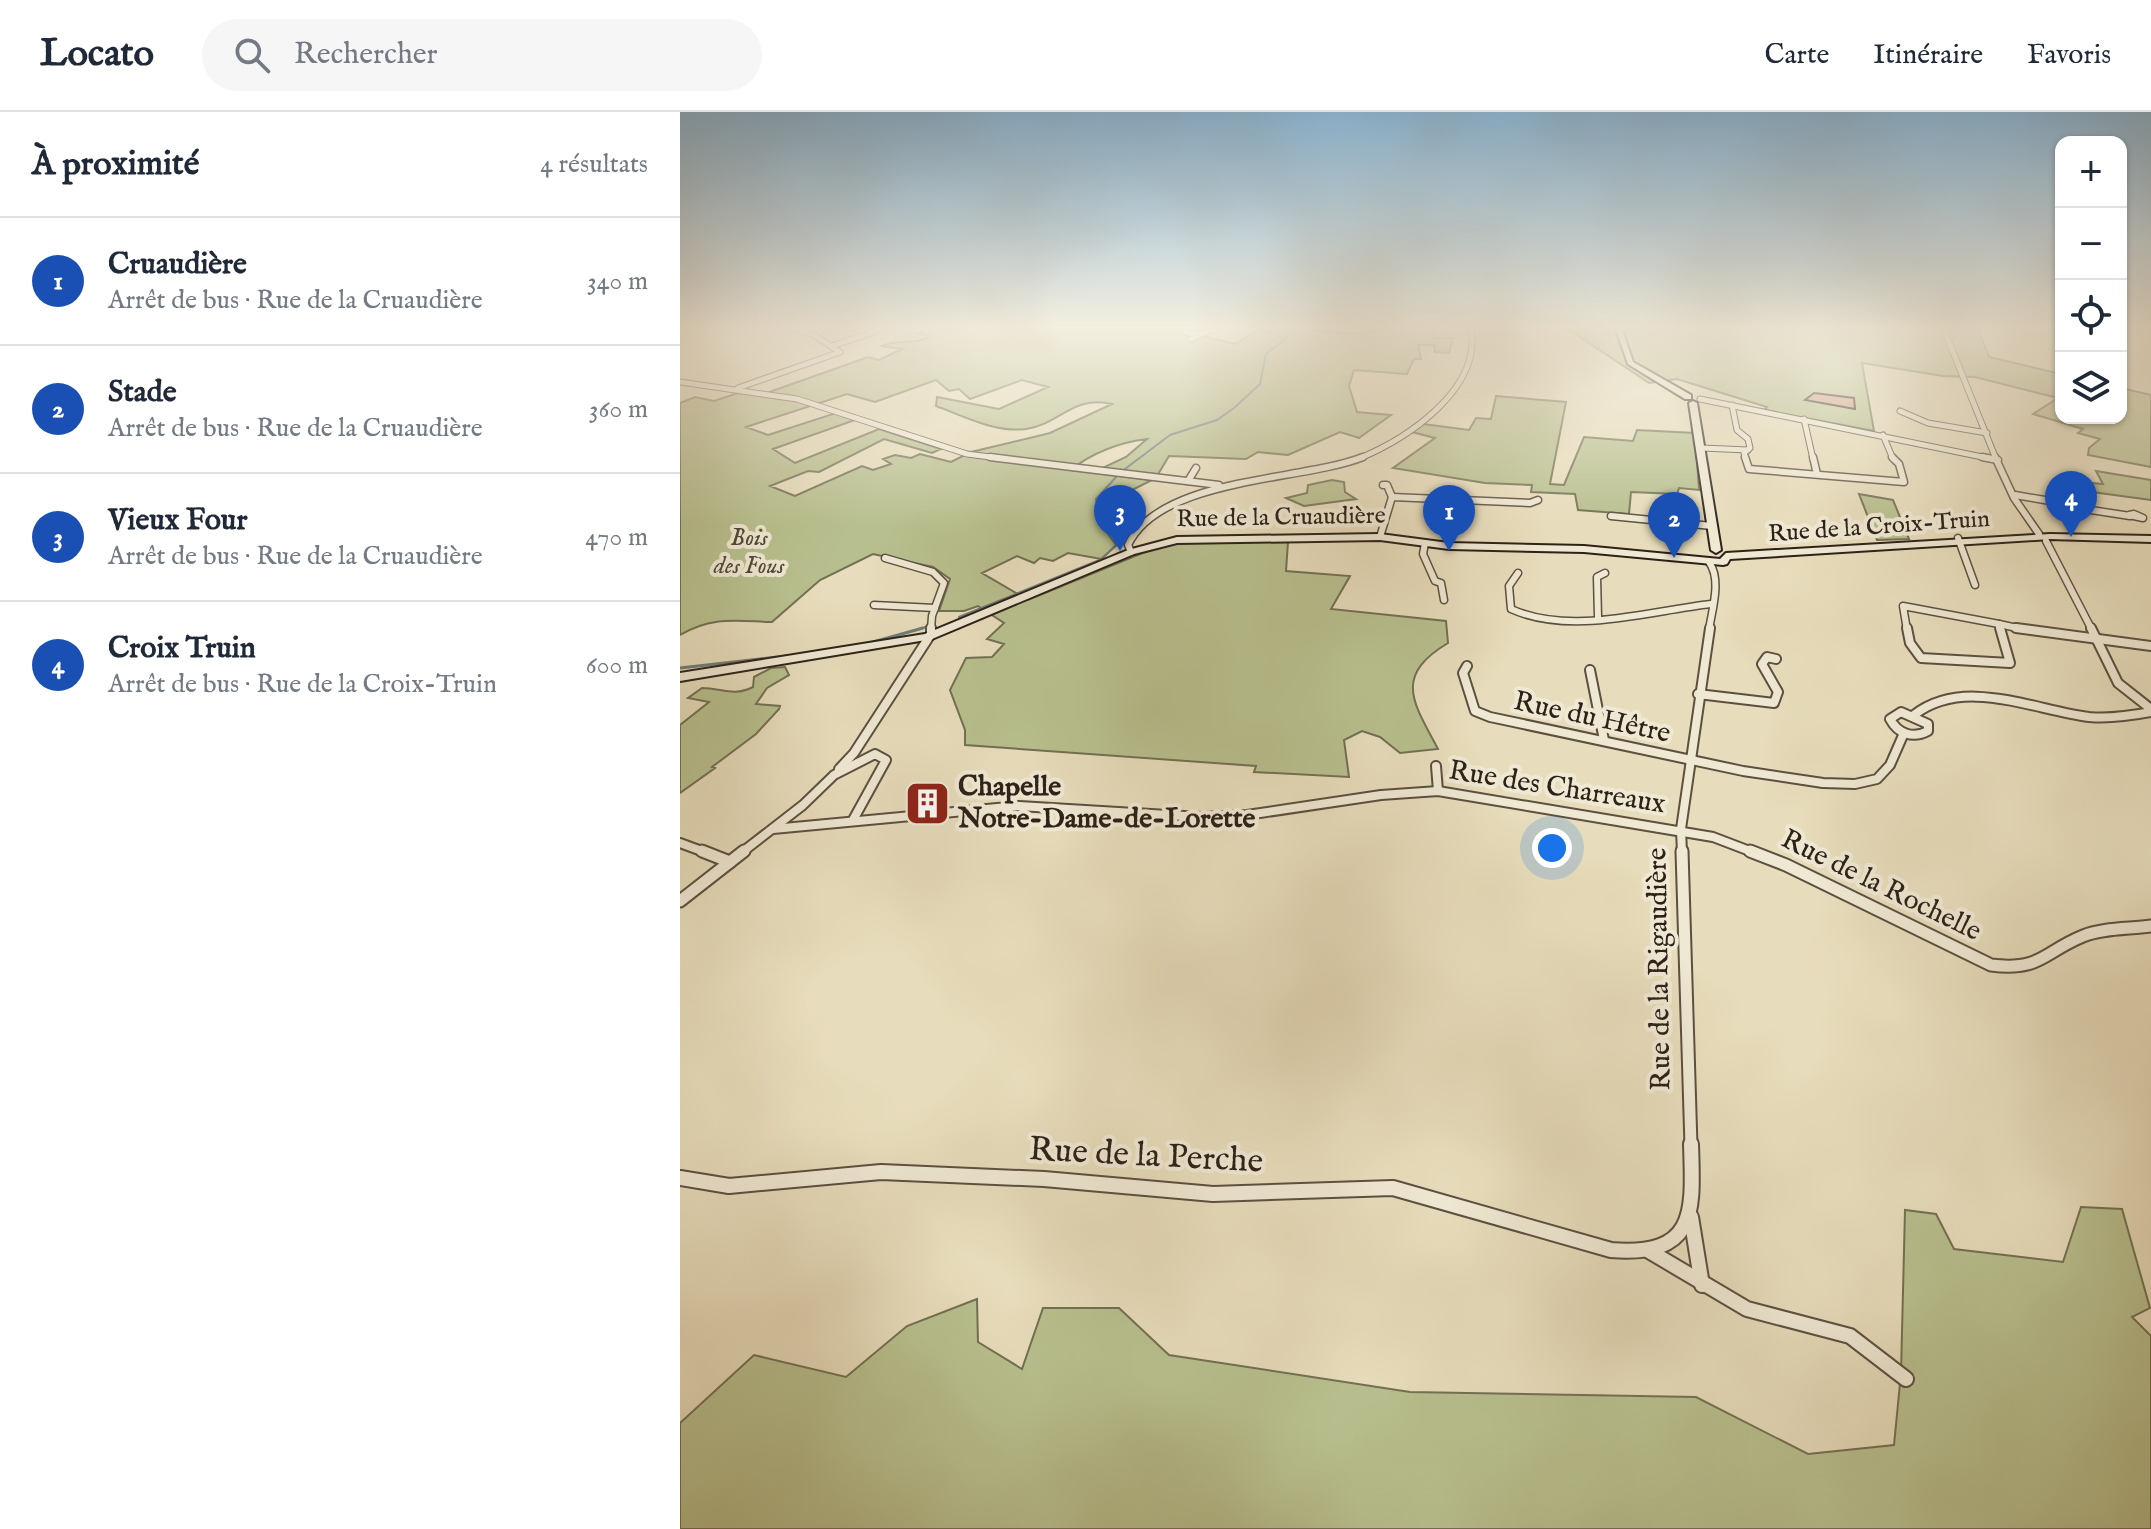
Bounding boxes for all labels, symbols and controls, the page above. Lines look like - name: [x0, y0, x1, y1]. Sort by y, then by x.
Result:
- search box: [202, 19, 762, 91]
- text: Locato: [40, 31, 154, 79]
- icon: search: [230, 33, 274, 77]
- text: Rechercher: [294, 36, 438, 74]
- text: Carte: [1764, 38, 1829, 73]
- text: Itinéraire: [1873, 38, 1983, 73]
- text: Favoris: [2027, 38, 2111, 73]
- map controls: [2055, 136, 2127, 424]
- button: +: [2055, 136, 2127, 208]
- text: À proximité: [32, 143, 199, 186]
- text: 4 résultats: [540, 148, 648, 181]
- button: −: [2055, 208, 2127, 280]
- text: Cruaudière: [108, 246, 247, 284]
- text: 1: [53, 265, 63, 298]
- text: 340 m: [587, 265, 648, 298]
- button: locate: [2055, 280, 2127, 352]
- text: Arrêt de bus · Rue de la Cruaudière: [108, 284, 483, 317]
- button: layers: [2055, 352, 2127, 424]
- text: Stade: [108, 374, 176, 412]
- text: 2: [52, 393, 64, 426]
- text: 360 m: [589, 393, 648, 426]
- text: Arrêt de bus · Rue de la Cruaudière: [108, 412, 483, 445]
- pin: 4: [2045, 471, 2097, 537]
- pin: 3: [1094, 485, 1146, 551]
- pin: 1: [1423, 485, 1475, 551]
- pin: 2: [1648, 492, 1700, 558]
- street label: Rue de la Cruaudière: [1176, 501, 1386, 535]
- text: Vieux Four: [108, 502, 247, 540]
- street label: Rue de la Croix-Truin: [1767, 504, 1991, 550]
- text: 3: [53, 521, 63, 554]
- text: 470 m: [585, 521, 648, 554]
- park label: Bois des Fous: [713, 523, 786, 582]
- text: Arrêt de bus · Rue de la Cruaudière: [108, 540, 483, 573]
- text: Croix Truin: [108, 630, 256, 668]
- text: 4: [52, 649, 64, 682]
- text: 600 m: [586, 649, 648, 682]
- text: Arrêt de bus · Rue de la Croix-Truin: [108, 668, 497, 701]
- street label: Rue du Hêtre: [1510, 684, 1674, 752]
- street label: Rue des Charreaux: [1446, 754, 1668, 822]
- place label: Chapelle Notre-Dame-de-Lorette: [957, 770, 1256, 837]
- building icon: Chapelle Notre-Dame-de-Lorette: [903, 779, 951, 827]
- street label: Rue de la Rochelle: [1775, 822, 1987, 950]
- your location: [1532, 828, 1572, 868]
- street label: Rue de la Rigaudière: [1640, 847, 1680, 1091]
- street label: Rue de la Perche: [1028, 1128, 1264, 1184]

